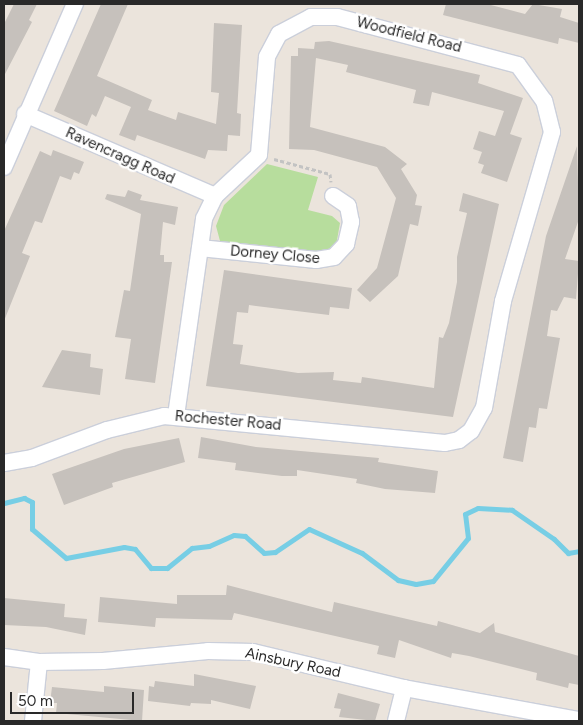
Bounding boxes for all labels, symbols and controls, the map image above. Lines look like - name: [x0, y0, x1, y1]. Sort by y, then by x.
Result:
- street label: Woodfield Road: [355, 13, 463, 57]
- street label: Ravencragg Road: [63, 124, 177, 188]
- street label: Dorney Close: [229, 242, 321, 268]
- street label: Rochester Road: [174, 407, 282, 435]
- street label: Ainsbury Road: [244, 644, 342, 682]
- scale bar: [12, 682, 136, 714]
- text: 50 m: [18, 692, 53, 710]

